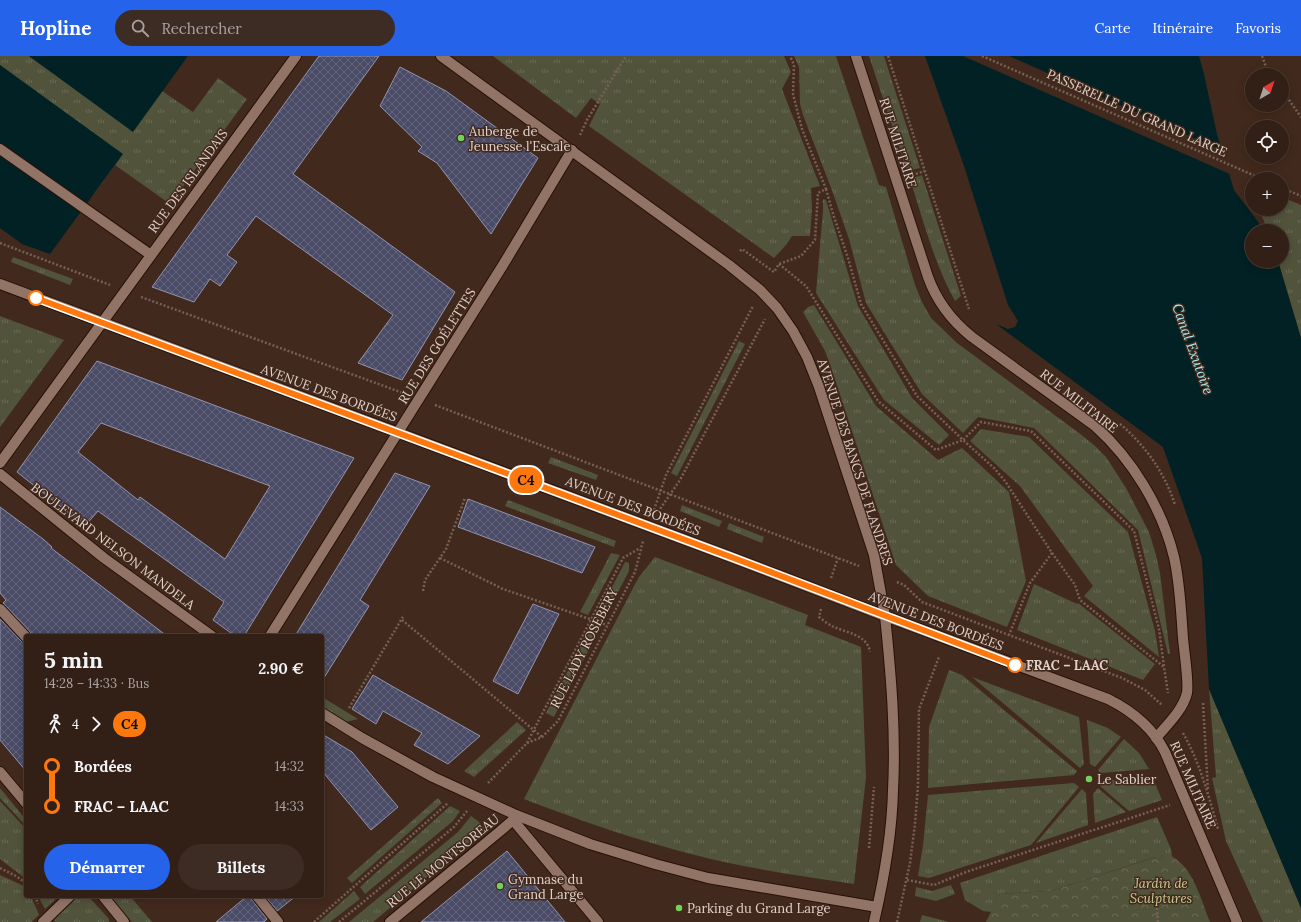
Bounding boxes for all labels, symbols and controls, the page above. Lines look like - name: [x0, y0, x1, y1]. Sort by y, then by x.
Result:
- search box: [115, 10, 395, 46]
- text: Hopline: [20, 16, 91, 40]
- icon: search: [129, 17, 151, 39]
- text: Rechercher: [161, 19, 242, 38]
- text: Carte: [1094, 19, 1131, 37]
- text: Itinéraire: [1153, 19, 1213, 37]
- text: Favoris: [1235, 19, 1281, 37]
- street label: PASSERELLE DU GRAND LARGE: [1044, 65, 1230, 161]
- north arrow: [1245, 68, 1289, 112]
- map controls: [1245, 68, 1289, 268]
- street label: RUE MILITAIRE: [875, 96, 921, 190]
- button: locate: [1245, 120, 1289, 164]
- place label: Auberge de Jeunesse l'Escale: [468, 123, 570, 155]
- street label: RUE DES ISLANDAIS: [144, 126, 232, 236]
- marker: Auberge de Jeunesse l'Escale: [456, 133, 466, 143]
- button: +: [1245, 172, 1289, 216]
- button: −: [1245, 224, 1289, 268]
- street label: RUE DES GOÉLETTES: [394, 285, 480, 407]
- unlabelled marker: [28, 290, 44, 306]
- water label: Canal Exutoire: [1168, 301, 1218, 397]
- street label: AVENUE DES BANCS DE FLANDRES: [813, 355, 897, 568]
- street label: AVENUE DES BORDÉES: [258, 360, 399, 426]
- street label: RUE MILITAIRE: [1037, 365, 1121, 437]
- line badge: C4: [508, 467, 544, 493]
- text: C4: [517, 471, 535, 489]
- street label: AVENUE DES BORDÉES: [562, 472, 703, 540]
- street label: BOULEVARD NELSON MANDELA: [28, 479, 199, 614]
- street label: RUE LADY ROSEBERY: [546, 584, 622, 711]
- street label: AVENUE DES BORDÉES: [865, 587, 1006, 655]
- text: 5 min: [44, 646, 103, 674]
- marker: FRAC – LAAC: [1007, 657, 1023, 673]
- place label: FRAC – LAAC: [1026, 657, 1108, 674]
- text: 2.90 €: [258, 659, 304, 678]
- text: 14:28 – 14:33 · Bus: [44, 675, 149, 692]
- icon: walk: [44, 713, 66, 735]
- icon: forward: [85, 713, 107, 735]
- text: C4: [121, 715, 138, 733]
- text: 4: [72, 716, 79, 733]
- street label: RUE MILITAIRE: [1166, 738, 1220, 832]
- text: Bordées: [74, 757, 132, 776]
- text: 14:32: [275, 758, 304, 775]
- place label: Le Sablier: [1097, 771, 1157, 788]
- marker: Le Sablier: [1084, 774, 1094, 784]
- text: FRAC – LAAC: [74, 797, 169, 816]
- text: 14:33: [274, 798, 304, 815]
- street label: RUE LE MONTSOREAU: [383, 810, 503, 912]
- button: Démarrer: [44, 844, 170, 890]
- button: Billets: [178, 844, 304, 890]
- place label: Gymnase du Grand Large: [508, 871, 583, 903]
- park label: Jardin de Sculptures: [1130, 875, 1192, 907]
- marker: Gymnase du Grand Large: [495, 881, 505, 891]
- place label: Parking du Grand Large: [687, 900, 831, 917]
- marker: Parking du Grand Large: [674, 903, 684, 913]

